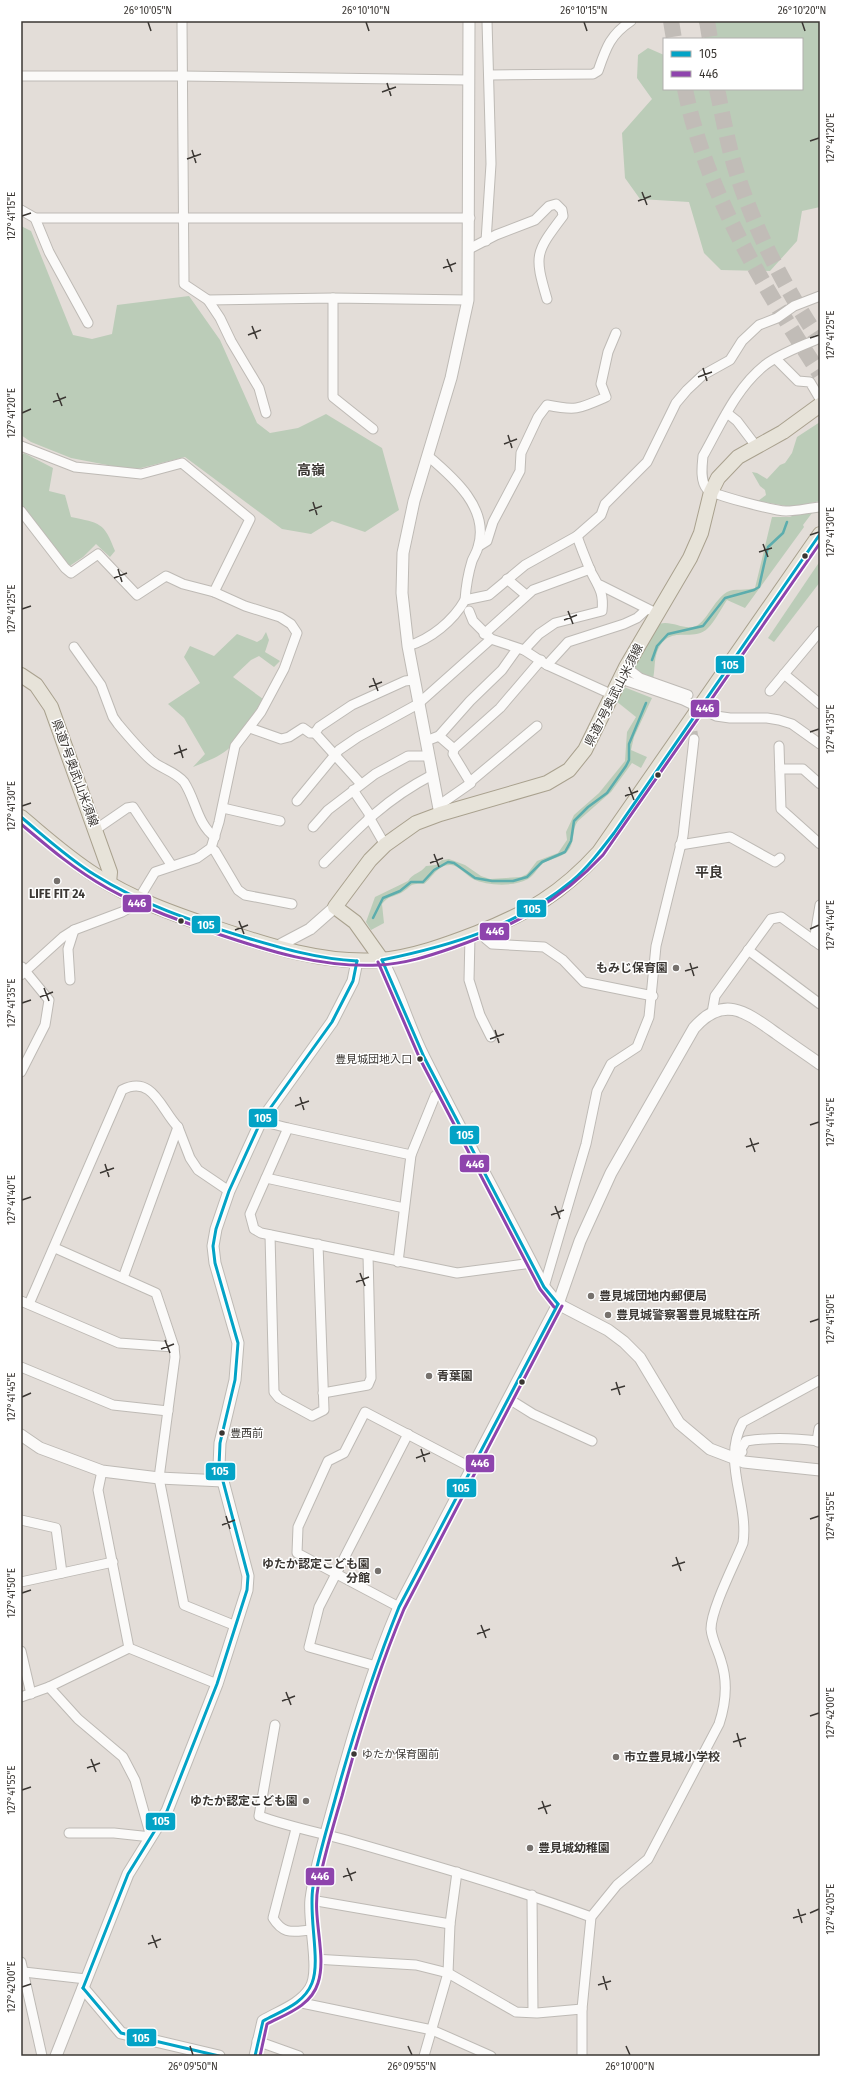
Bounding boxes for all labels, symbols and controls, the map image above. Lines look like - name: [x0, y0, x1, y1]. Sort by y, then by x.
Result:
- text: 26°10'05"N: [124, 5, 172, 17]
- text: 26°10'10"N: [342, 5, 390, 17]
- text: 26°10'15"N: [560, 5, 608, 17]
- text: 26°10'20"N: [778, 5, 826, 17]
- legend: [663, 38, 803, 90]
- text: 105: [699, 47, 717, 61]
- text: 446: [699, 67, 718, 81]
- text: 127°41'20"E: [825, 113, 837, 163]
- text: 127°41'15"E: [6, 192, 18, 240]
- text: 127°41'25"E: [825, 310, 837, 360]
- text: 127°41'20"E: [6, 388, 18, 438]
- district label: 高嶺: [297, 462, 325, 479]
- text: 127°41'30"E: [825, 507, 837, 557]
- unlabelled marker: [800, 551, 810, 561]
- text: 127°41'25"E: [6, 584, 18, 634]
- street label: 県道7号奥武山米須線: [582, 641, 646, 749]
- line badge: 105: [715, 655, 745, 674]
- text: 105: [721, 659, 739, 672]
- line badge: 446: [690, 699, 720, 718]
- text: 446: [696, 702, 714, 715]
- text: 127°41'35"E: [825, 704, 837, 754]
- street label: 県道7号奥武山米須線: [49, 717, 101, 829]
- unlabelled marker: [653, 770, 663, 780]
- text: 127°41'30"E: [6, 781, 18, 831]
- district label: 平良: [695, 864, 723, 881]
- marker: LIFE FIT 24: [52, 876, 62, 886]
- place label: LIFE FIT 24: [29, 887, 85, 901]
- line badge: 446: [122, 894, 152, 913]
- text: 446: [128, 897, 146, 910]
- line badge: 105: [516, 899, 547, 918]
- text: 127°41'40"E: [825, 900, 837, 950]
- text: 105: [523, 903, 541, 916]
- line badge: 105: [191, 915, 221, 934]
- unlabelled marker: [176, 916, 186, 926]
- text: 105: [197, 919, 215, 932]
- line badge: 446: [479, 922, 510, 941]
- text: 446: [486, 925, 504, 938]
- place label: もみじ保育園: [596, 961, 668, 975]
- marker: もみじ保育園: [671, 963, 681, 973]
- text: 127°41'35"E: [6, 978, 18, 1028]
- place label: 豊見城団地入口: [335, 1053, 412, 1066]
- marker: 豊見城団地入口: [415, 1054, 425, 1064]
- text: 127°41'45"E: [825, 1097, 837, 1147]
- line badge: 105: [248, 1108, 278, 1128]
- text: 105: [254, 1112, 272, 1125]
- line badge: 105: [449, 1125, 480, 1145]
- text: 105: [456, 1129, 474, 1142]
- line badge: 446: [459, 1154, 490, 1173]
- text: 446: [466, 1158, 484, 1171]
- text: 127°41'40"E: [6, 1175, 18, 1225]
- place label: 豊見城団地内郵便局: [599, 1289, 707, 1303]
- marker: 豊見城団地内郵便局: [586, 1291, 596, 1301]
- text: 127°41'50"E: [825, 1294, 837, 1344]
- place label: 豊見城警察署豊見城駐在所: [616, 1308, 760, 1322]
- marker: 豊見城警察署豊見城駐在所: [603, 1310, 613, 1320]
- place label: 青葉園: [437, 1369, 473, 1383]
- marker: 青葉園: [424, 1371, 434, 1381]
- text: 127°41'45"E: [6, 1372, 18, 1422]
- unlabelled marker: [517, 1377, 527, 1387]
- place label: 豊西前: [230, 1427, 263, 1440]
- marker: 豊西前: [217, 1428, 227, 1438]
- line badge: 446: [465, 1454, 495, 1473]
- text: 446: [471, 1457, 489, 1470]
- line badge: 105: [205, 1462, 236, 1481]
- text: 105: [211, 1465, 229, 1478]
- line badge: 105: [446, 1478, 477, 1498]
- text: 105: [452, 1482, 470, 1495]
- text: 127°41'55"E: [825, 1491, 837, 1541]
- place label: ゆたか認定こども園 分館: [262, 1557, 370, 1585]
- marker: ゆたか認定こども園 分館: [373, 1566, 383, 1576]
- text: 127°41'50"E: [6, 1568, 18, 1618]
- text: 127°42'00"E: [825, 1687, 837, 1739]
- place label: ゆたか保育園前: [362, 1748, 439, 1761]
- marker: ゆたか保育園前: [349, 1749, 359, 1759]
- place label: 市立豊見城小学校: [624, 1750, 720, 1764]
- marker: 市立豊見城小学校: [611, 1752, 621, 1762]
- text: 127°41'55"E: [6, 1765, 18, 1815]
- place label: ゆたか認定こども園: [190, 1794, 298, 1808]
- marker: ゆたか認定こども園: [301, 1796, 311, 1806]
- line badge: 105: [145, 1812, 176, 1831]
- text: 105: [152, 1815, 170, 1828]
- place label: 豊見城幼稚園: [538, 1841, 610, 1855]
- marker: 豊見城幼稚園: [525, 1843, 535, 1853]
- line badge: 446: [305, 1867, 335, 1886]
- text: 446: [311, 1870, 329, 1883]
- text: 127°42'05"E: [825, 1884, 837, 1934]
- text: 127°42'00"E: [6, 1961, 18, 2013]
- line badge: 105: [126, 2028, 157, 2047]
- text: 105: [132, 2032, 150, 2045]
- text: 26°09'50"N: [168, 2061, 218, 2073]
- text: 26°09'55"N: [388, 2061, 436, 2073]
- text: 26°10'00"N: [605, 2061, 655, 2073]

